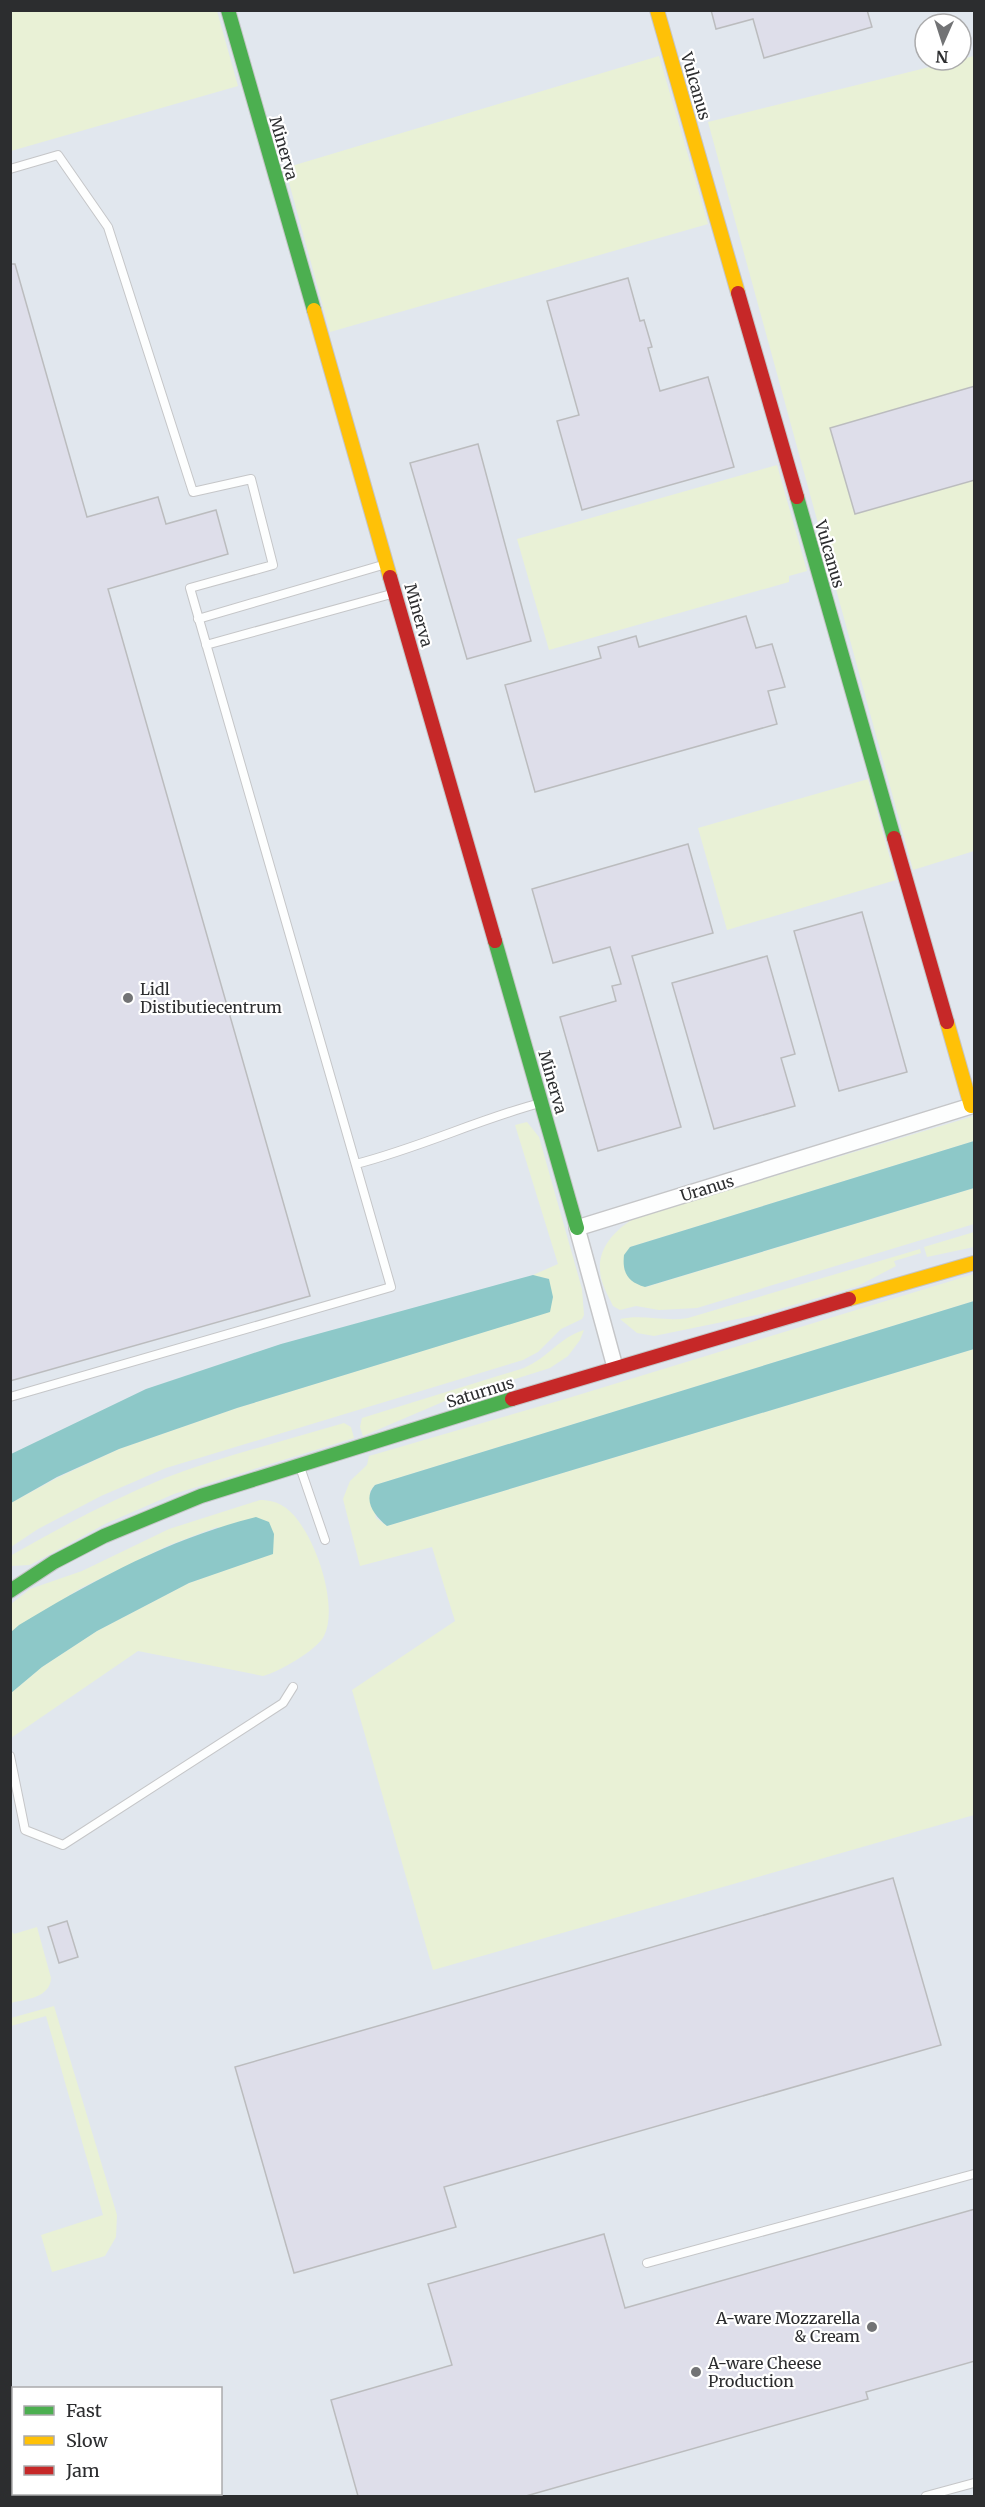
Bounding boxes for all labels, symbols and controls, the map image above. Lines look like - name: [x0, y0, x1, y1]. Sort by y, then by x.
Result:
- north arrow: [913, 12, 973, 72]
- text: N: [935, 47, 949, 67]
- street label: Vulcanus: [677, 49, 715, 122]
- street label: Minerva: [265, 114, 303, 182]
- street label: Vulcanus: [811, 517, 849, 590]
- street label: Minerva: [400, 581, 438, 649]
- place label: Lidl Distibutiecentrum: [140, 979, 282, 1017]
- marker: Lidl Distibutiecentrum: [121, 991, 135, 1005]
- street label: Minerva: [534, 1048, 572, 1116]
- street label: Uranus: [678, 1170, 736, 1206]
- street label: Saturnus: [444, 1372, 516, 1412]
- place label: A-ware Mozzarella & Cream: [715, 2308, 860, 2346]
- marker: A-ware Mozzarella & Cream: [865, 2320, 879, 2334]
- place label: A-ware Cheese Production: [707, 2353, 821, 2391]
- marker: A-ware Cheese Production: [689, 2365, 703, 2379]
- legend: [12, 2387, 222, 2495]
- text: Fast: [66, 2399, 102, 2422]
- text: Slow: [66, 2429, 109, 2452]
- text: Jam: [65, 2459, 100, 2482]

